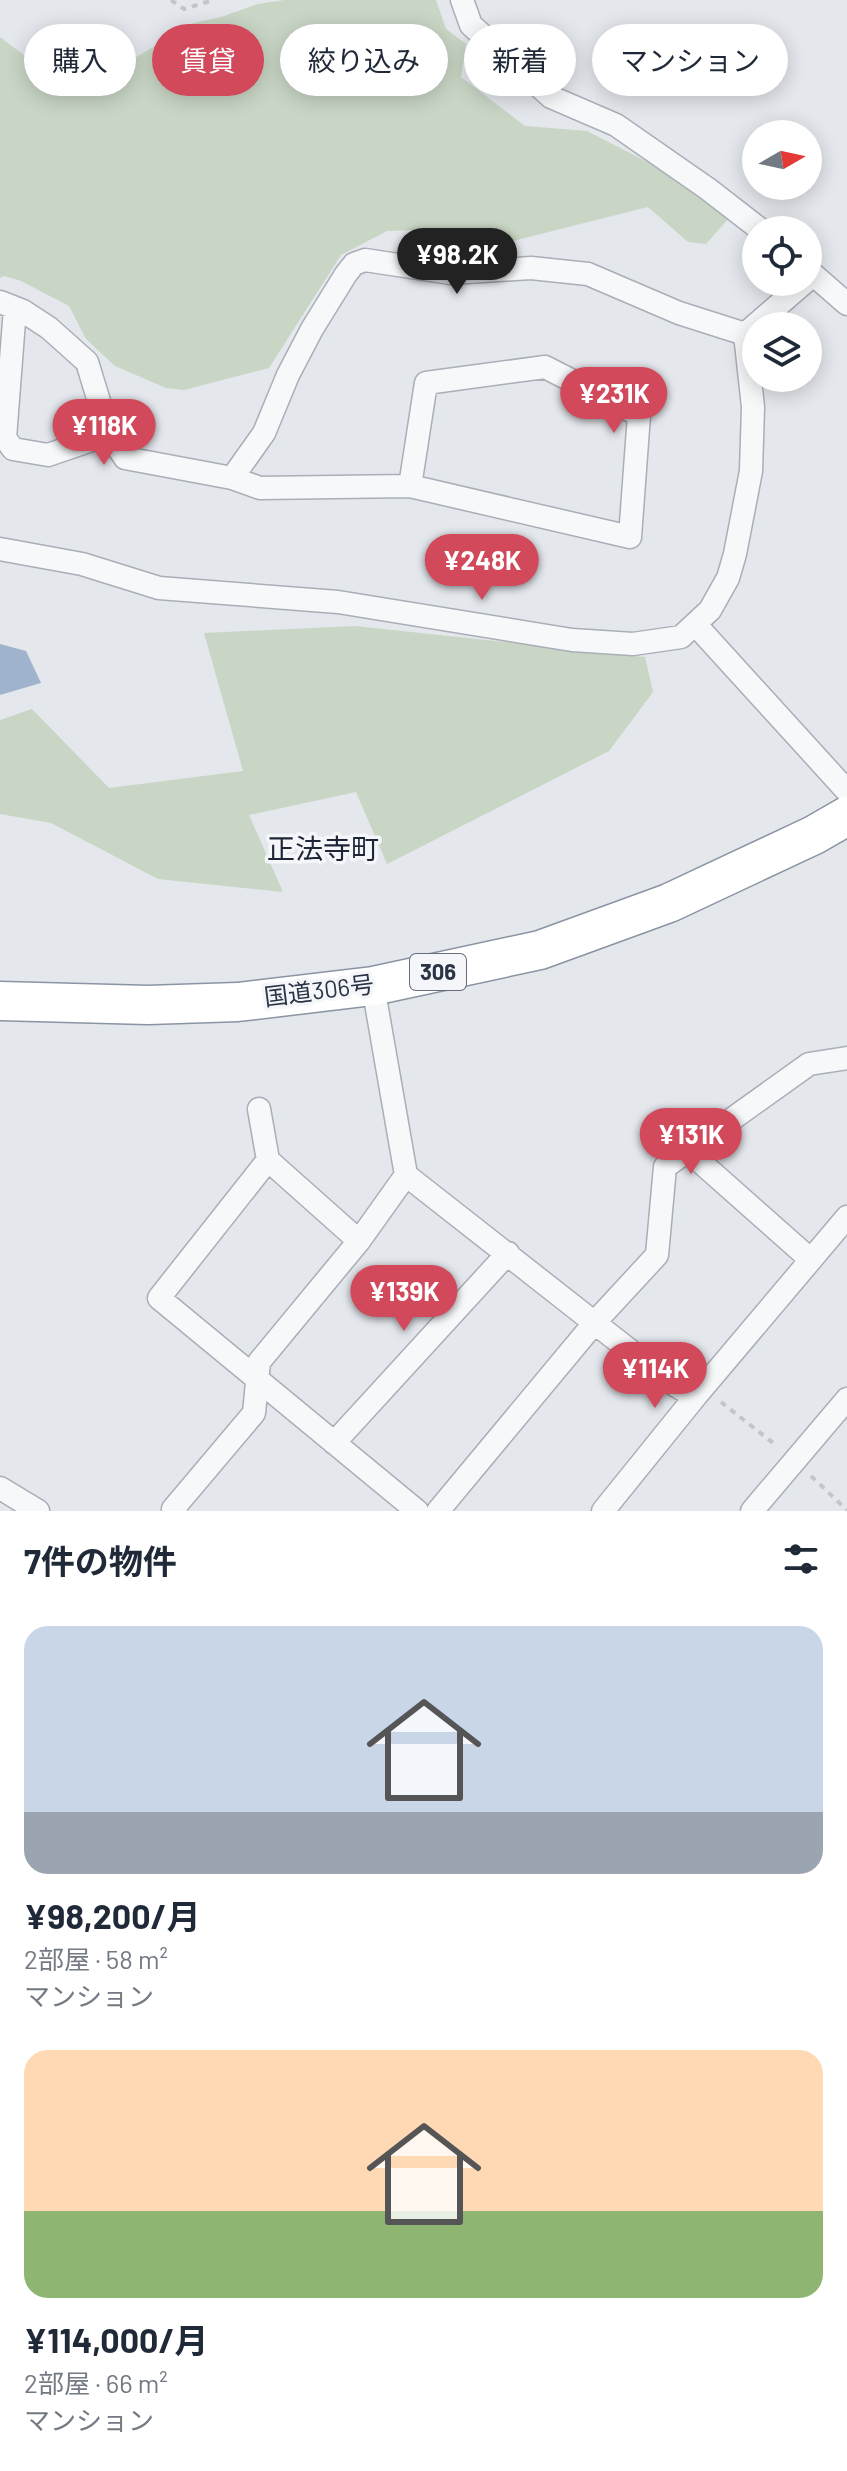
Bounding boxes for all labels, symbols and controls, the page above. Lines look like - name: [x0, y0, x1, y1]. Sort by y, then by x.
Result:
- chip: 購入: [24, 24, 136, 96]
- chip: 賃貸: [152, 24, 264, 96]
- chip: 絞り込み: [280, 24, 448, 96]
- chip: 新着: [464, 24, 576, 96]
- chip: マンション: [592, 24, 788, 96]
- north arrow: [742, 120, 822, 200]
- map controls: [742, 120, 822, 392]
- button: locate: [742, 216, 822, 296]
- pin: ¥98.2K: [392, 228, 522, 296]
- text: ¥98.2K: [415, 238, 499, 269]
- button: layers: [742, 312, 822, 392]
- pin: ¥231K: [558, 367, 670, 435]
- text: ¥231K: [578, 377, 650, 408]
- pin: ¥118K: [48, 399, 160, 467]
- text: ¥118K: [71, 409, 137, 440]
- pin: ¥248K: [426, 534, 538, 602]
- text: ¥248K: [443, 544, 521, 575]
- district label: 正法寺町: [267, 831, 379, 865]
- road number: 306: [410, 954, 466, 990]
- street label: 国道306号: [262, 968, 375, 1011]
- pin: ¥131K: [635, 1108, 747, 1176]
- text: ¥131K: [658, 1118, 724, 1149]
- pin: ¥139K: [348, 1265, 460, 1333]
- text: ¥139K: [368, 1275, 440, 1306]
- pin: ¥114K: [599, 1342, 711, 1410]
- text: ¥114K: [621, 1352, 689, 1383]
- icon: filters: [779, 1537, 823, 1581]
- text: 7件の物件: [24, 1540, 177, 1581]
- icon: home: [352, 1678, 496, 1822]
- text: ¥98,200/月: [24, 1895, 201, 1936]
- text: 2部屋 · 58 m²: [24, 1943, 168, 1974]
- text: マンション: [24, 1980, 154, 2011]
- icon: home: [352, 2102, 496, 2246]
- text: ¥114,000/月: [24, 2319, 209, 2360]
- text: 2部屋 · 66 m²: [24, 2367, 168, 2398]
- text: マンション: [24, 2404, 154, 2435]

